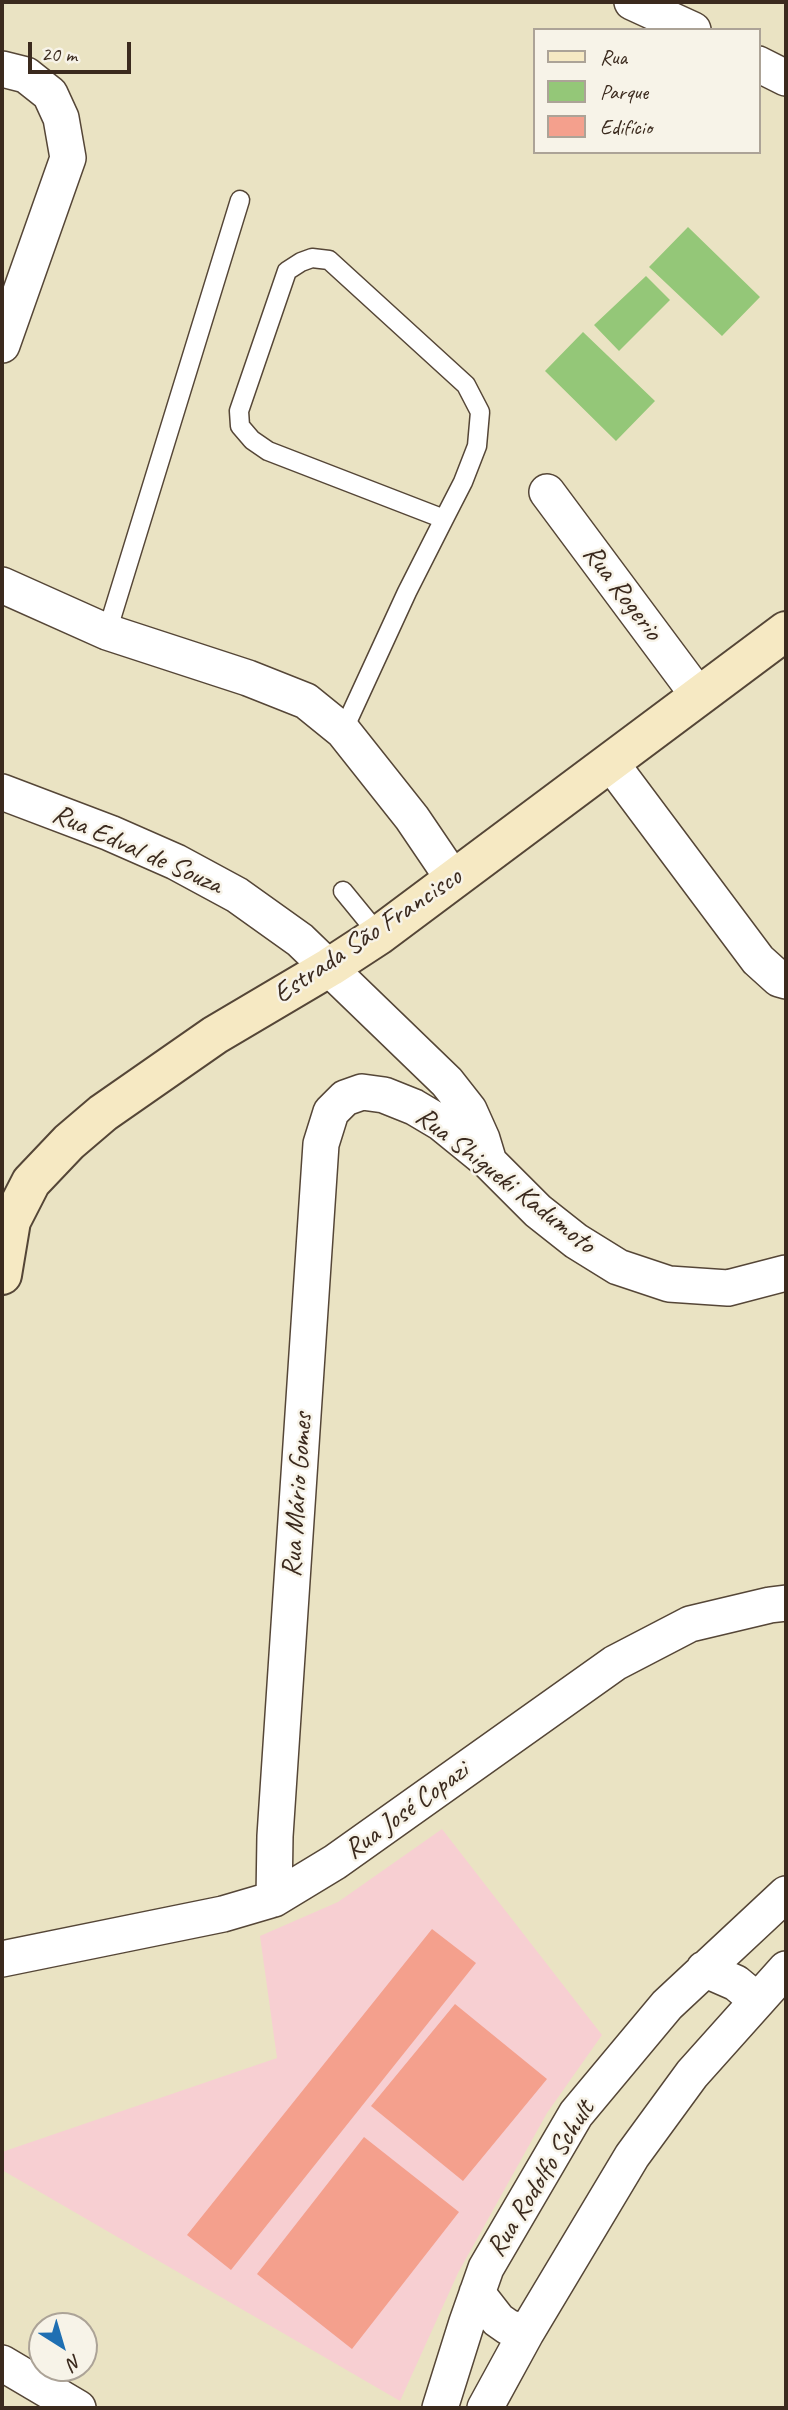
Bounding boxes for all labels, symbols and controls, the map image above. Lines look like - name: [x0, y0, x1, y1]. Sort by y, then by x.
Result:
- scale bar: [32, 28, 135, 72]
- legend: [532, 28, 760, 154]
- text: 20 m: [41, 41, 77, 67]
- text: Rua: [600, 44, 627, 70]
- text: Parque: [600, 79, 648, 105]
- text: Edifício: [600, 114, 652, 140]
- street label: Rua Rogerio: [575, 538, 669, 648]
- street label: Rua Edval de Souza: [47, 798, 227, 902]
- street label: Estrada São Francisco: [268, 861, 468, 1011]
- street label: Rua Shigueki Kadumoto: [408, 1100, 602, 1262]
- street label: Rua Mário Gomes: [275, 1412, 321, 1578]
- street label: Rua José Copazi: [338, 1755, 476, 1867]
- street label: Rua Rodolfo Schult: [480, 2095, 602, 2263]
- north arrow: [28, 2312, 98, 2382]
- text: N: [63, 2349, 86, 2375]

